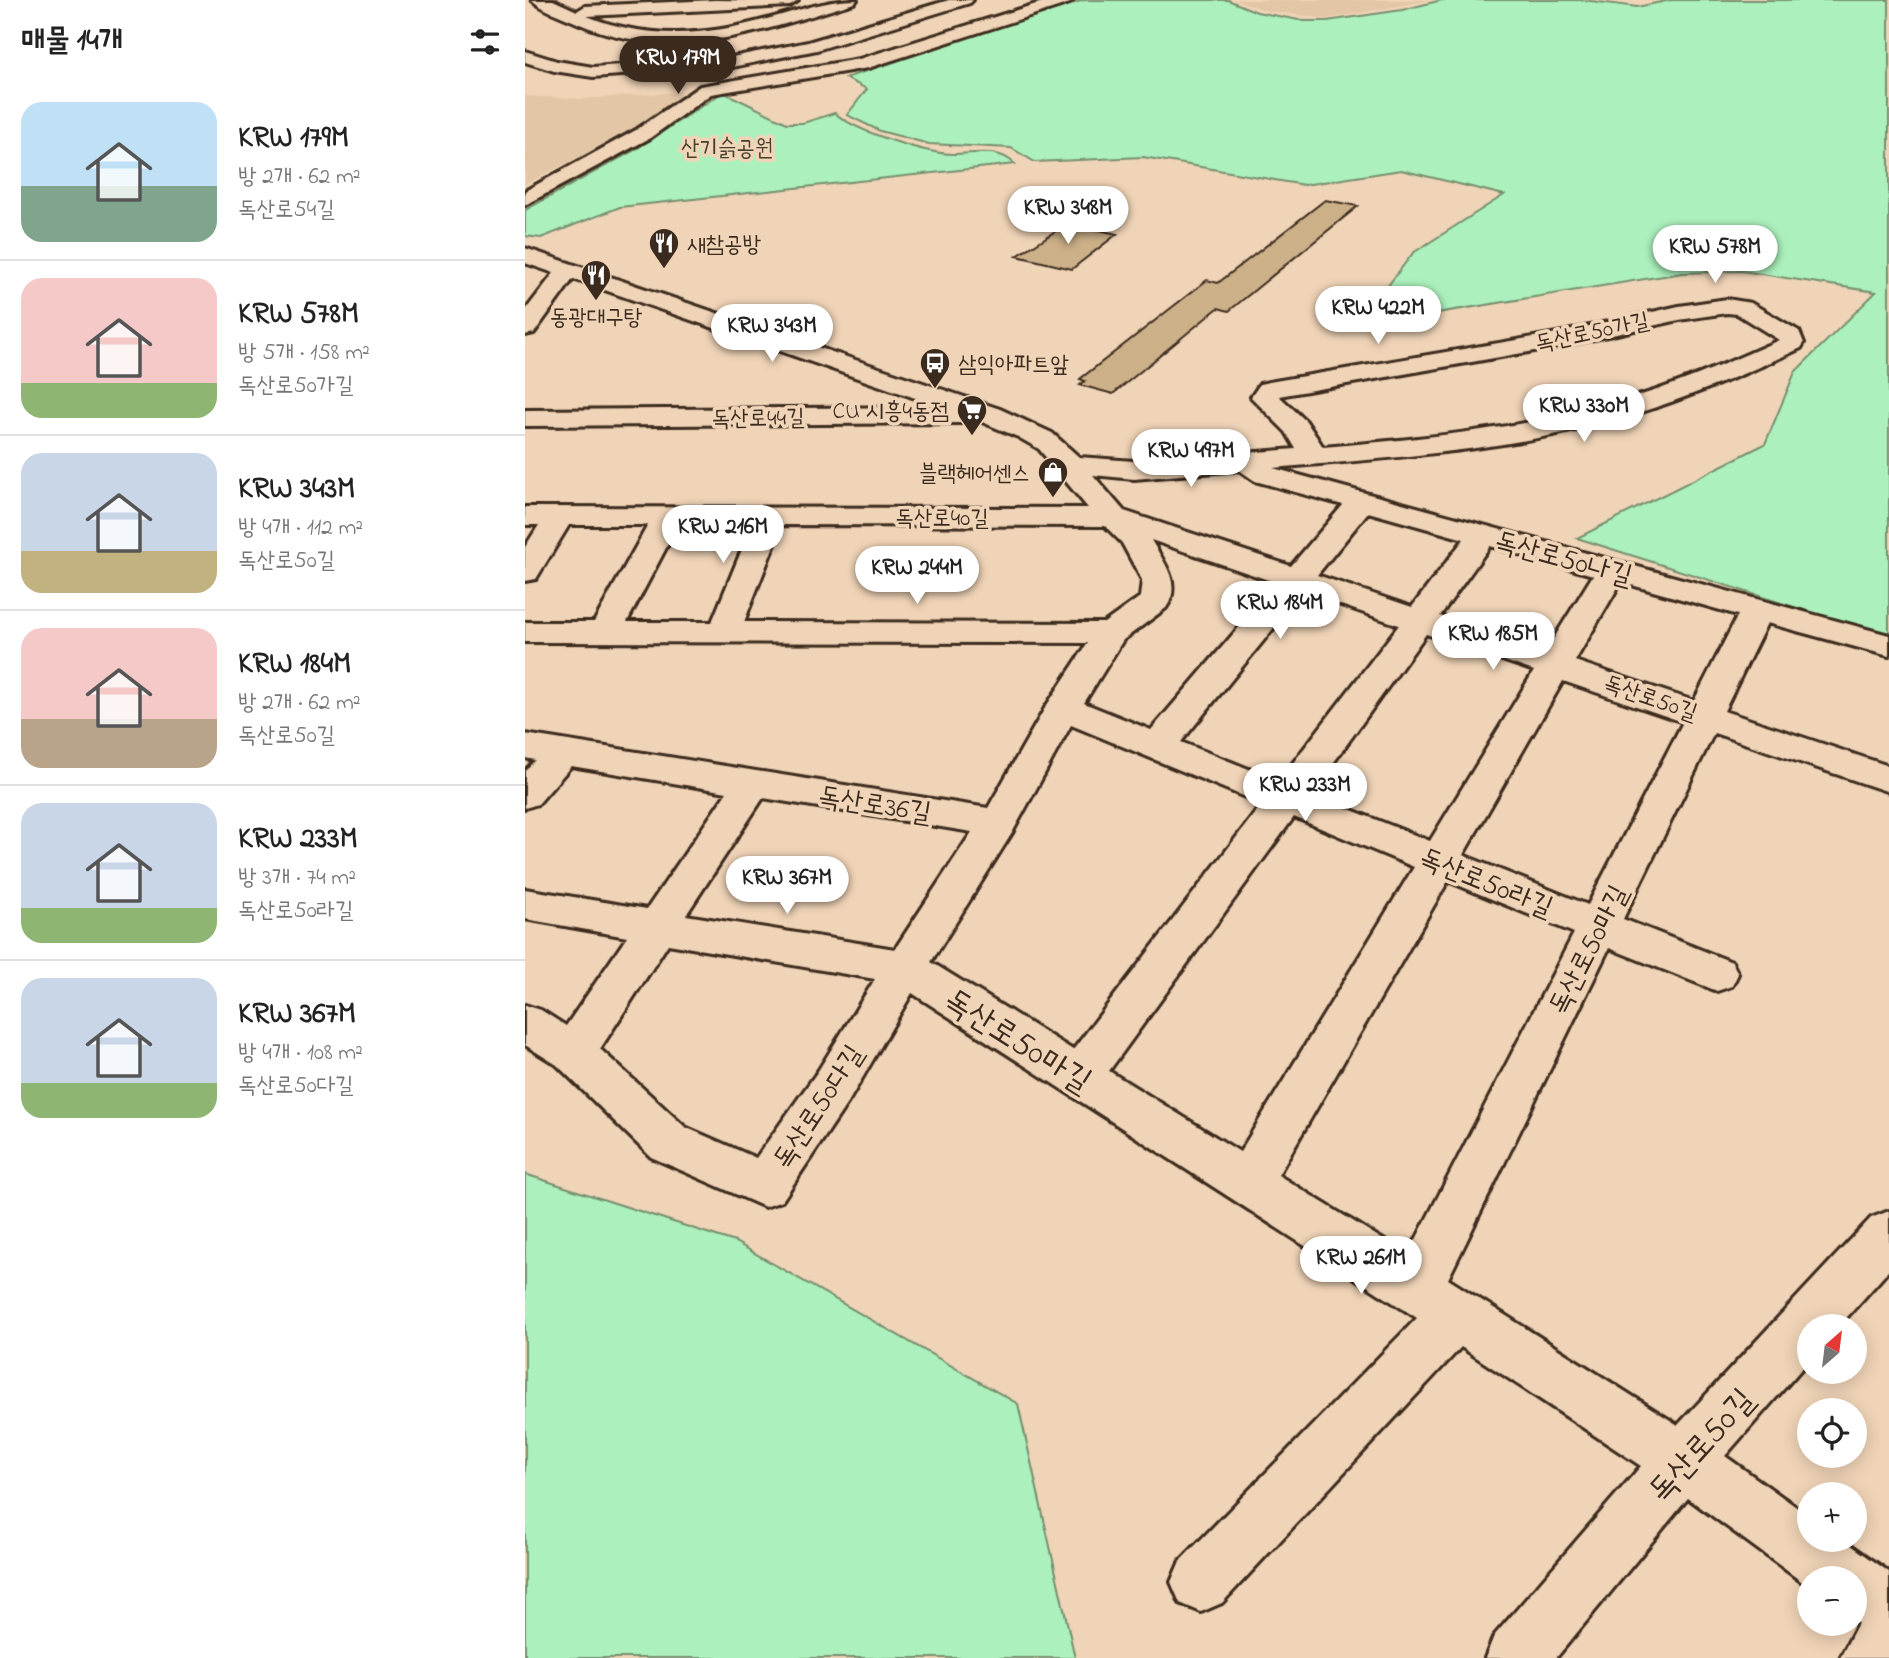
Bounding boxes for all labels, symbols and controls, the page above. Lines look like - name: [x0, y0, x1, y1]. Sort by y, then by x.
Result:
- text: 매물 14개: [21, 20, 123, 64]
- icon: filters: [466, 23, 504, 61]
- pin: KRW 179M: [606, 36, 750, 96]
- text: KRW 179M: [635, 42, 721, 75]
- text: KRW 179M: [238, 117, 349, 161]
- icon: home: [77, 130, 161, 214]
- park label: 산기슭공원: [681, 133, 773, 166]
- text: 방 2개 · 62 m²: [238, 161, 361, 194]
- pin: KRW 348M: [996, 187, 1140, 246]
- text: KRW 348M: [1023, 192, 1113, 225]
- text: 독산로54길: [238, 194, 335, 227]
- restaurant icon: 새참공방: [647, 226, 681, 270]
- pin: KRW 578M: [1643, 226, 1787, 285]
- place label: 새참공방: [687, 229, 762, 262]
- text: KRW 578M: [1669, 231, 1761, 264]
- restaurant icon: 동광대구탕: [579, 258, 613, 302]
- pin: KRW 422M: [1306, 286, 1450, 346]
- text: KRW 422M: [1331, 292, 1425, 325]
- text: KRW 578M: [238, 293, 359, 337]
- place label: 동광대구탕: [550, 302, 643, 335]
- pin: KRW 343M: [700, 304, 844, 364]
- street label: 독산로50가길: [1533, 305, 1653, 362]
- icon: home: [77, 306, 161, 390]
- text: KRW 343M: [727, 310, 817, 343]
- text: 방 5개 · 158 m²: [238, 337, 370, 370]
- bus stop icon: 삼익아파트앞: [918, 346, 952, 390]
- place label: 삼익아파트앞: [958, 349, 1069, 382]
- text: 독산로50가길: [238, 370, 354, 403]
- pin: KRW 330M: [1512, 384, 1656, 444]
- text: KRW 330M: [1539, 390, 1629, 423]
- supermarket icon: CU 시흥4동점: [955, 393, 989, 437]
- place label: CU 시흥4동점: [833, 396, 949, 429]
- street label: 독산로44길: [711, 402, 805, 437]
- pin: KRW 497M: [1119, 430, 1263, 489]
- text: KRW 497M: [1147, 435, 1235, 468]
- shop icon: 블랙헤어센스: [1036, 455, 1070, 499]
- place label: 블랙헤어센스: [919, 458, 1030, 491]
- text: KRW 343M: [238, 468, 355, 512]
- icon: home: [77, 481, 161, 565]
- street label: 독산로40길: [895, 503, 989, 536]
- pin: KRW 216M: [651, 505, 795, 565]
- text: KRW 216M: [678, 511, 768, 544]
- text: 방 4개 · 112 m²: [238, 512, 363, 545]
- street label: 독산로50나길: [1490, 522, 1636, 598]
- text: 독산로50길: [238, 545, 335, 578]
- pin: KRW 244M: [845, 546, 989, 606]
- text: KRW 244M: [871, 552, 963, 585]
- pin: KRW 184M: [1208, 582, 1352, 641]
- text: KRW 184M: [1237, 587, 1323, 620]
- pin: KRW 185M: [1421, 612, 1565, 672]
- text: KRW 185M: [1448, 618, 1538, 651]
- text: KRW 184M: [238, 643, 351, 687]
- icon: home: [77, 656, 161, 740]
- street label: 독산로50길: [1599, 668, 1701, 731]
- text: 방 2개 · 62 m²: [238, 687, 361, 720]
- text: 독산로50길: [238, 720, 335, 753]
- pin: KRW 233M: [1233, 764, 1377, 823]
- text: KRW 233M: [1259, 769, 1351, 802]
- street label: 독산로36길: [815, 777, 934, 836]
- text: KRW 233M: [238, 818, 358, 862]
- icon: home: [77, 831, 161, 915]
- street label: 독산로50라길: [1413, 839, 1559, 930]
- pin: KRW 367M: [715, 856, 859, 916]
- text: 방 3개 · 74 m²: [238, 862, 356, 895]
- text: KRW 367M: [742, 862, 832, 895]
- street label: 독산로50마길: [1540, 879, 1640, 1023]
- text: 독산로50라길: [238, 895, 354, 928]
- street label: 독산로50마길: [934, 978, 1100, 1107]
- text: KRW 367M: [238, 993, 356, 1037]
- icon: home: [77, 1006, 161, 1090]
- text: 방 4개 · 108 m²: [238, 1037, 363, 1070]
- street label: 독산로50다길: [764, 1038, 875, 1178]
- text: 독산로50다길: [238, 1070, 354, 1103]
- pin: KRW 261M: [1289, 1236, 1433, 1296]
- text: KRW 261M: [1316, 1242, 1406, 1275]
- north arrow: [1797, 1314, 1867, 1384]
- map controls: [1797, 1314, 1867, 1636]
- street label: 독산로50길: [1639, 1379, 1767, 1515]
- button: locate: [1797, 1398, 1867, 1468]
- button: +: [1797, 1482, 1867, 1552]
- button: −: [1797, 1566, 1867, 1636]

